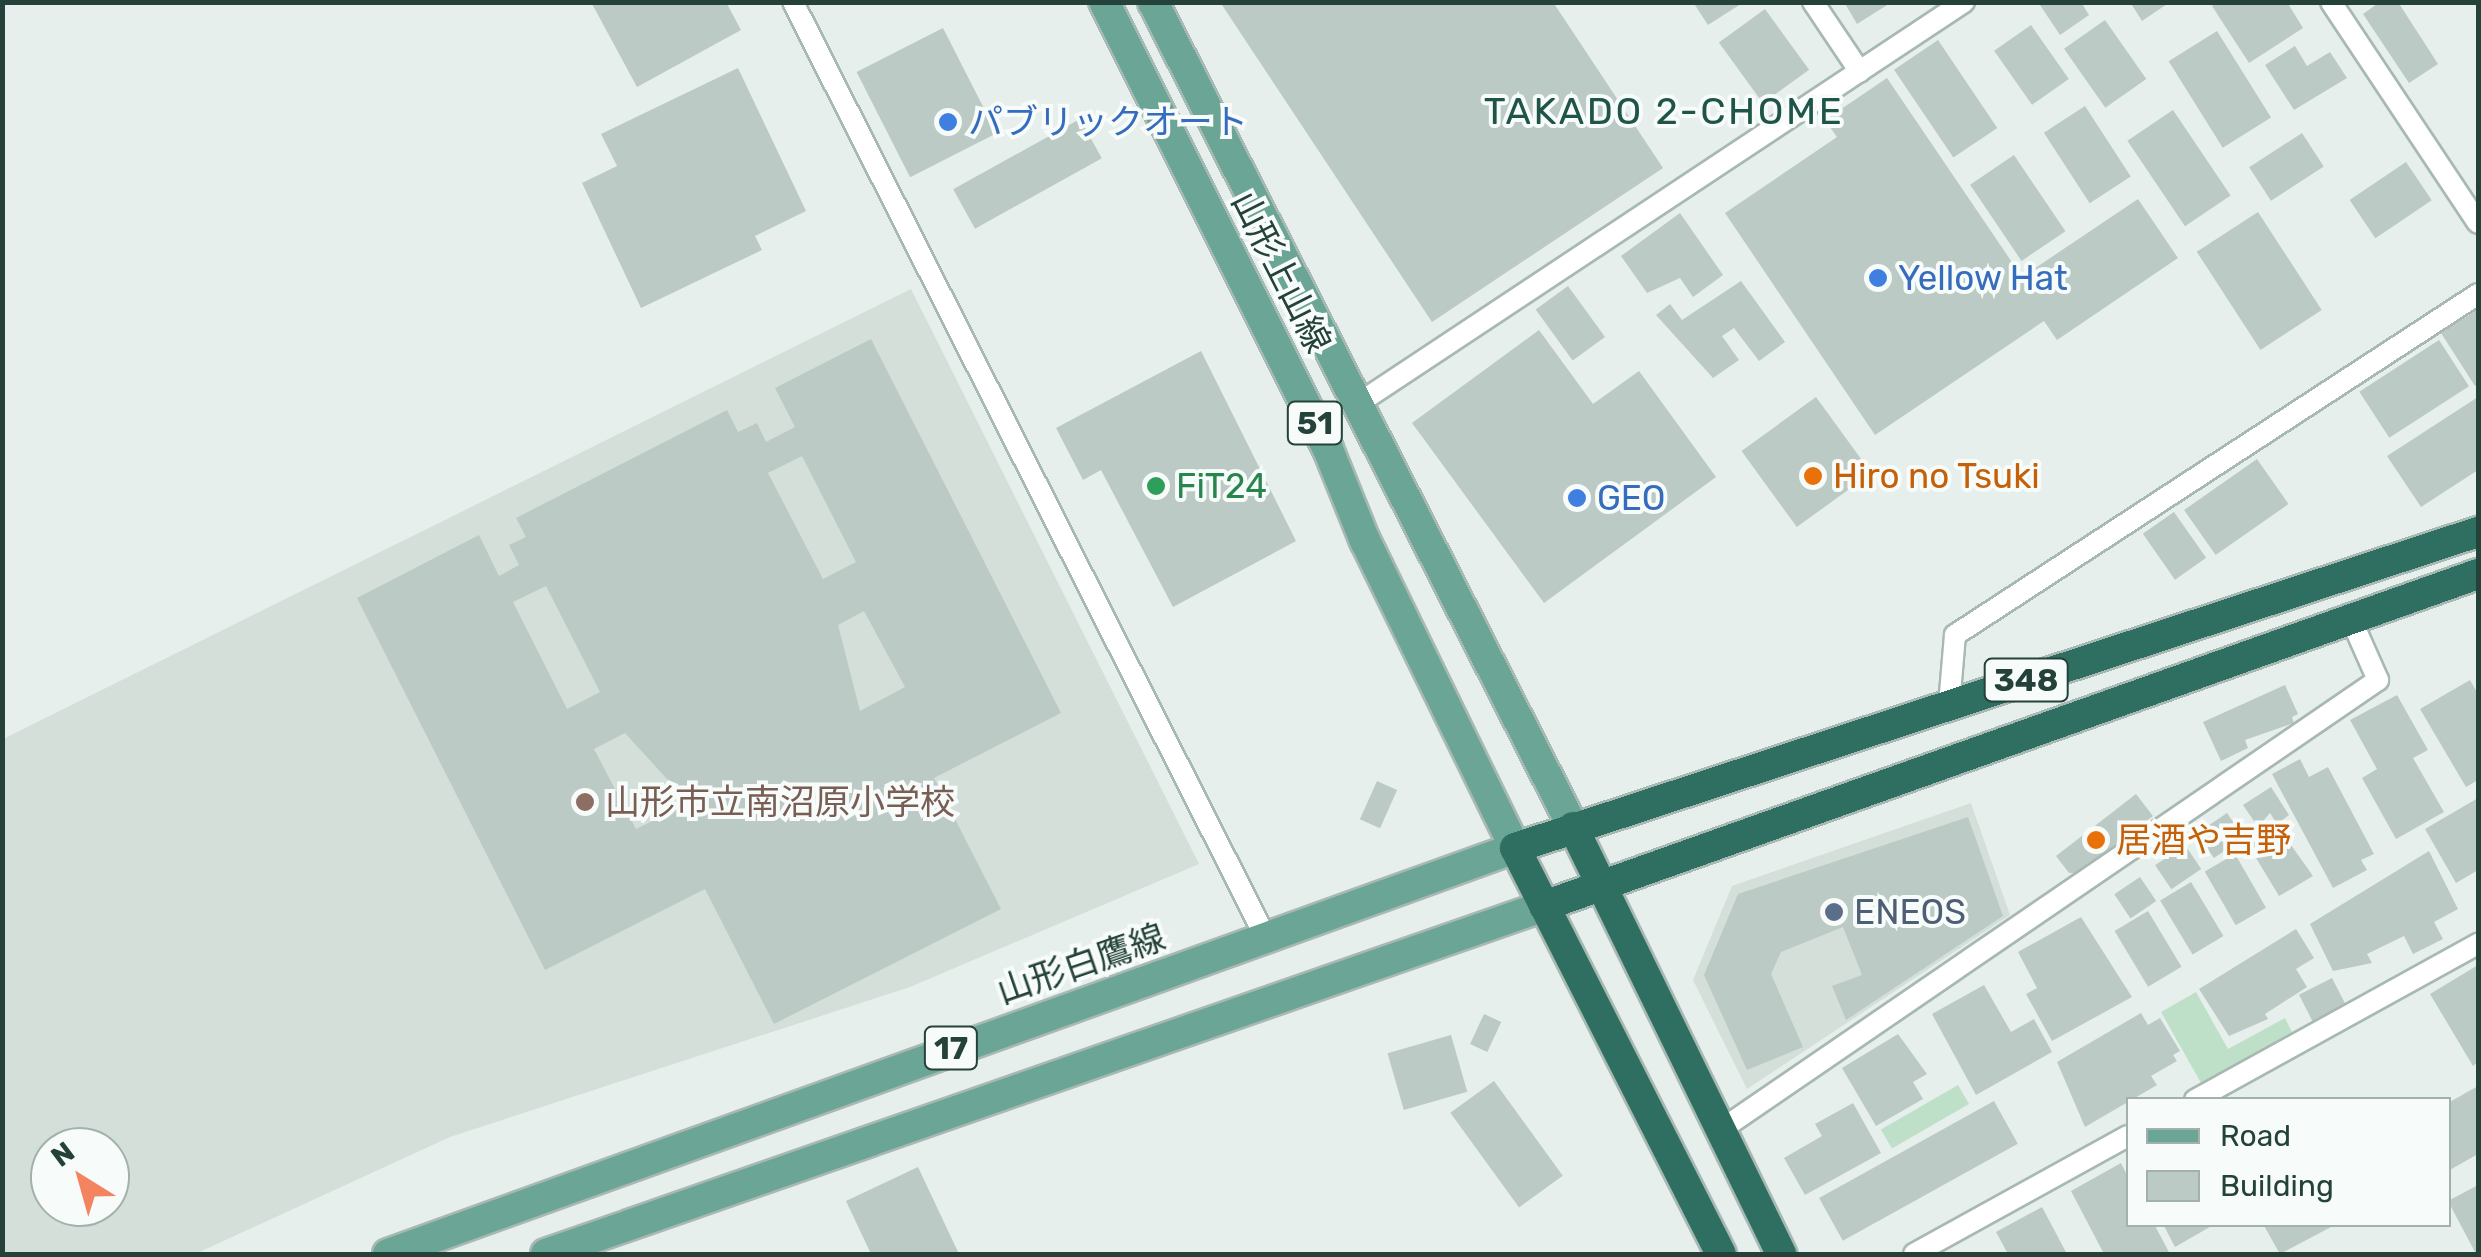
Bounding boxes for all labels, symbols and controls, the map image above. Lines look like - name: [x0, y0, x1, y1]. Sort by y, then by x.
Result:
- district label: TAKADO 2-CHOME: [1484, 89, 1844, 135]
- place label: パブリックオート: [968, 101, 1248, 143]
- marker: パブリックオート: [937, 111, 959, 133]
- street label: 山形上山線: [1223, 185, 1339, 359]
- place label: Yellow Hat: [1898, 257, 2068, 299]
- marker: Yellow Hat: [1867, 267, 1889, 289]
- road number: 51: [1285, 396, 1345, 450]
- place label: Hiro no Tsuki: [1833, 455, 2041, 497]
- place label: FiT24: [1176, 465, 1267, 507]
- marker: Hiro no Tsuki: [1802, 465, 1824, 487]
- marker: FiT24: [1145, 475, 1167, 497]
- place label: GEO: [1597, 477, 1666, 519]
- marker: GEO: [1566, 487, 1588, 509]
- road number: 348: [1984, 653, 2068, 707]
- place label: 山形市立南沼原小学校: [605, 781, 955, 823]
- marker: 山形市立南沼原小学校: [574, 791, 596, 813]
- place label: 居酒や吉野: [2116, 819, 2291, 861]
- marker: 居酒や吉野: [2085, 829, 2107, 851]
- place label: ENEOS: [1854, 891, 1966, 933]
- marker: ENEOS: [1823, 901, 1845, 923]
- street label: 山形白鷹線: [991, 916, 1171, 1012]
- road number: 17: [924, 1021, 978, 1075]
- legend: [2126, 1097, 2451, 1227]
- text: Road: [2220, 1118, 2291, 1154]
- north arrow: [30, 1127, 130, 1227]
- text: N: [45, 1135, 81, 1173]
- text: Building: [2220, 1168, 2334, 1204]

